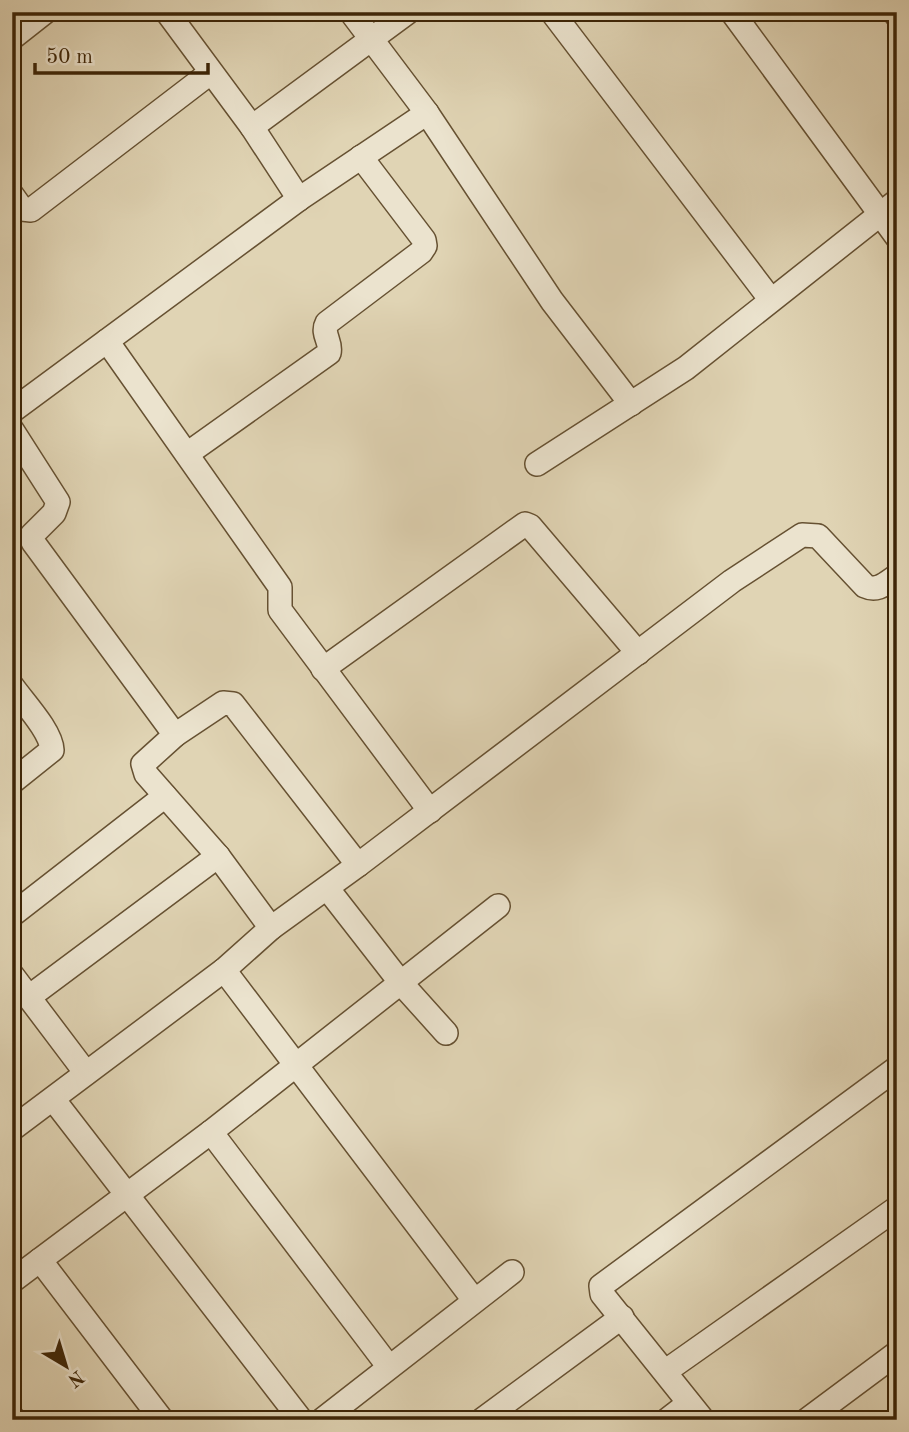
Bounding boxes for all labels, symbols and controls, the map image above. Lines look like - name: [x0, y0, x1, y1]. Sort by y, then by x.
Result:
- scale bar: [35, 32, 208, 76]
- text: 50 m: [46, 47, 93, 68]
- north arrow: [32, 1330, 102, 1400]
- text: N: [63, 1365, 87, 1390]

